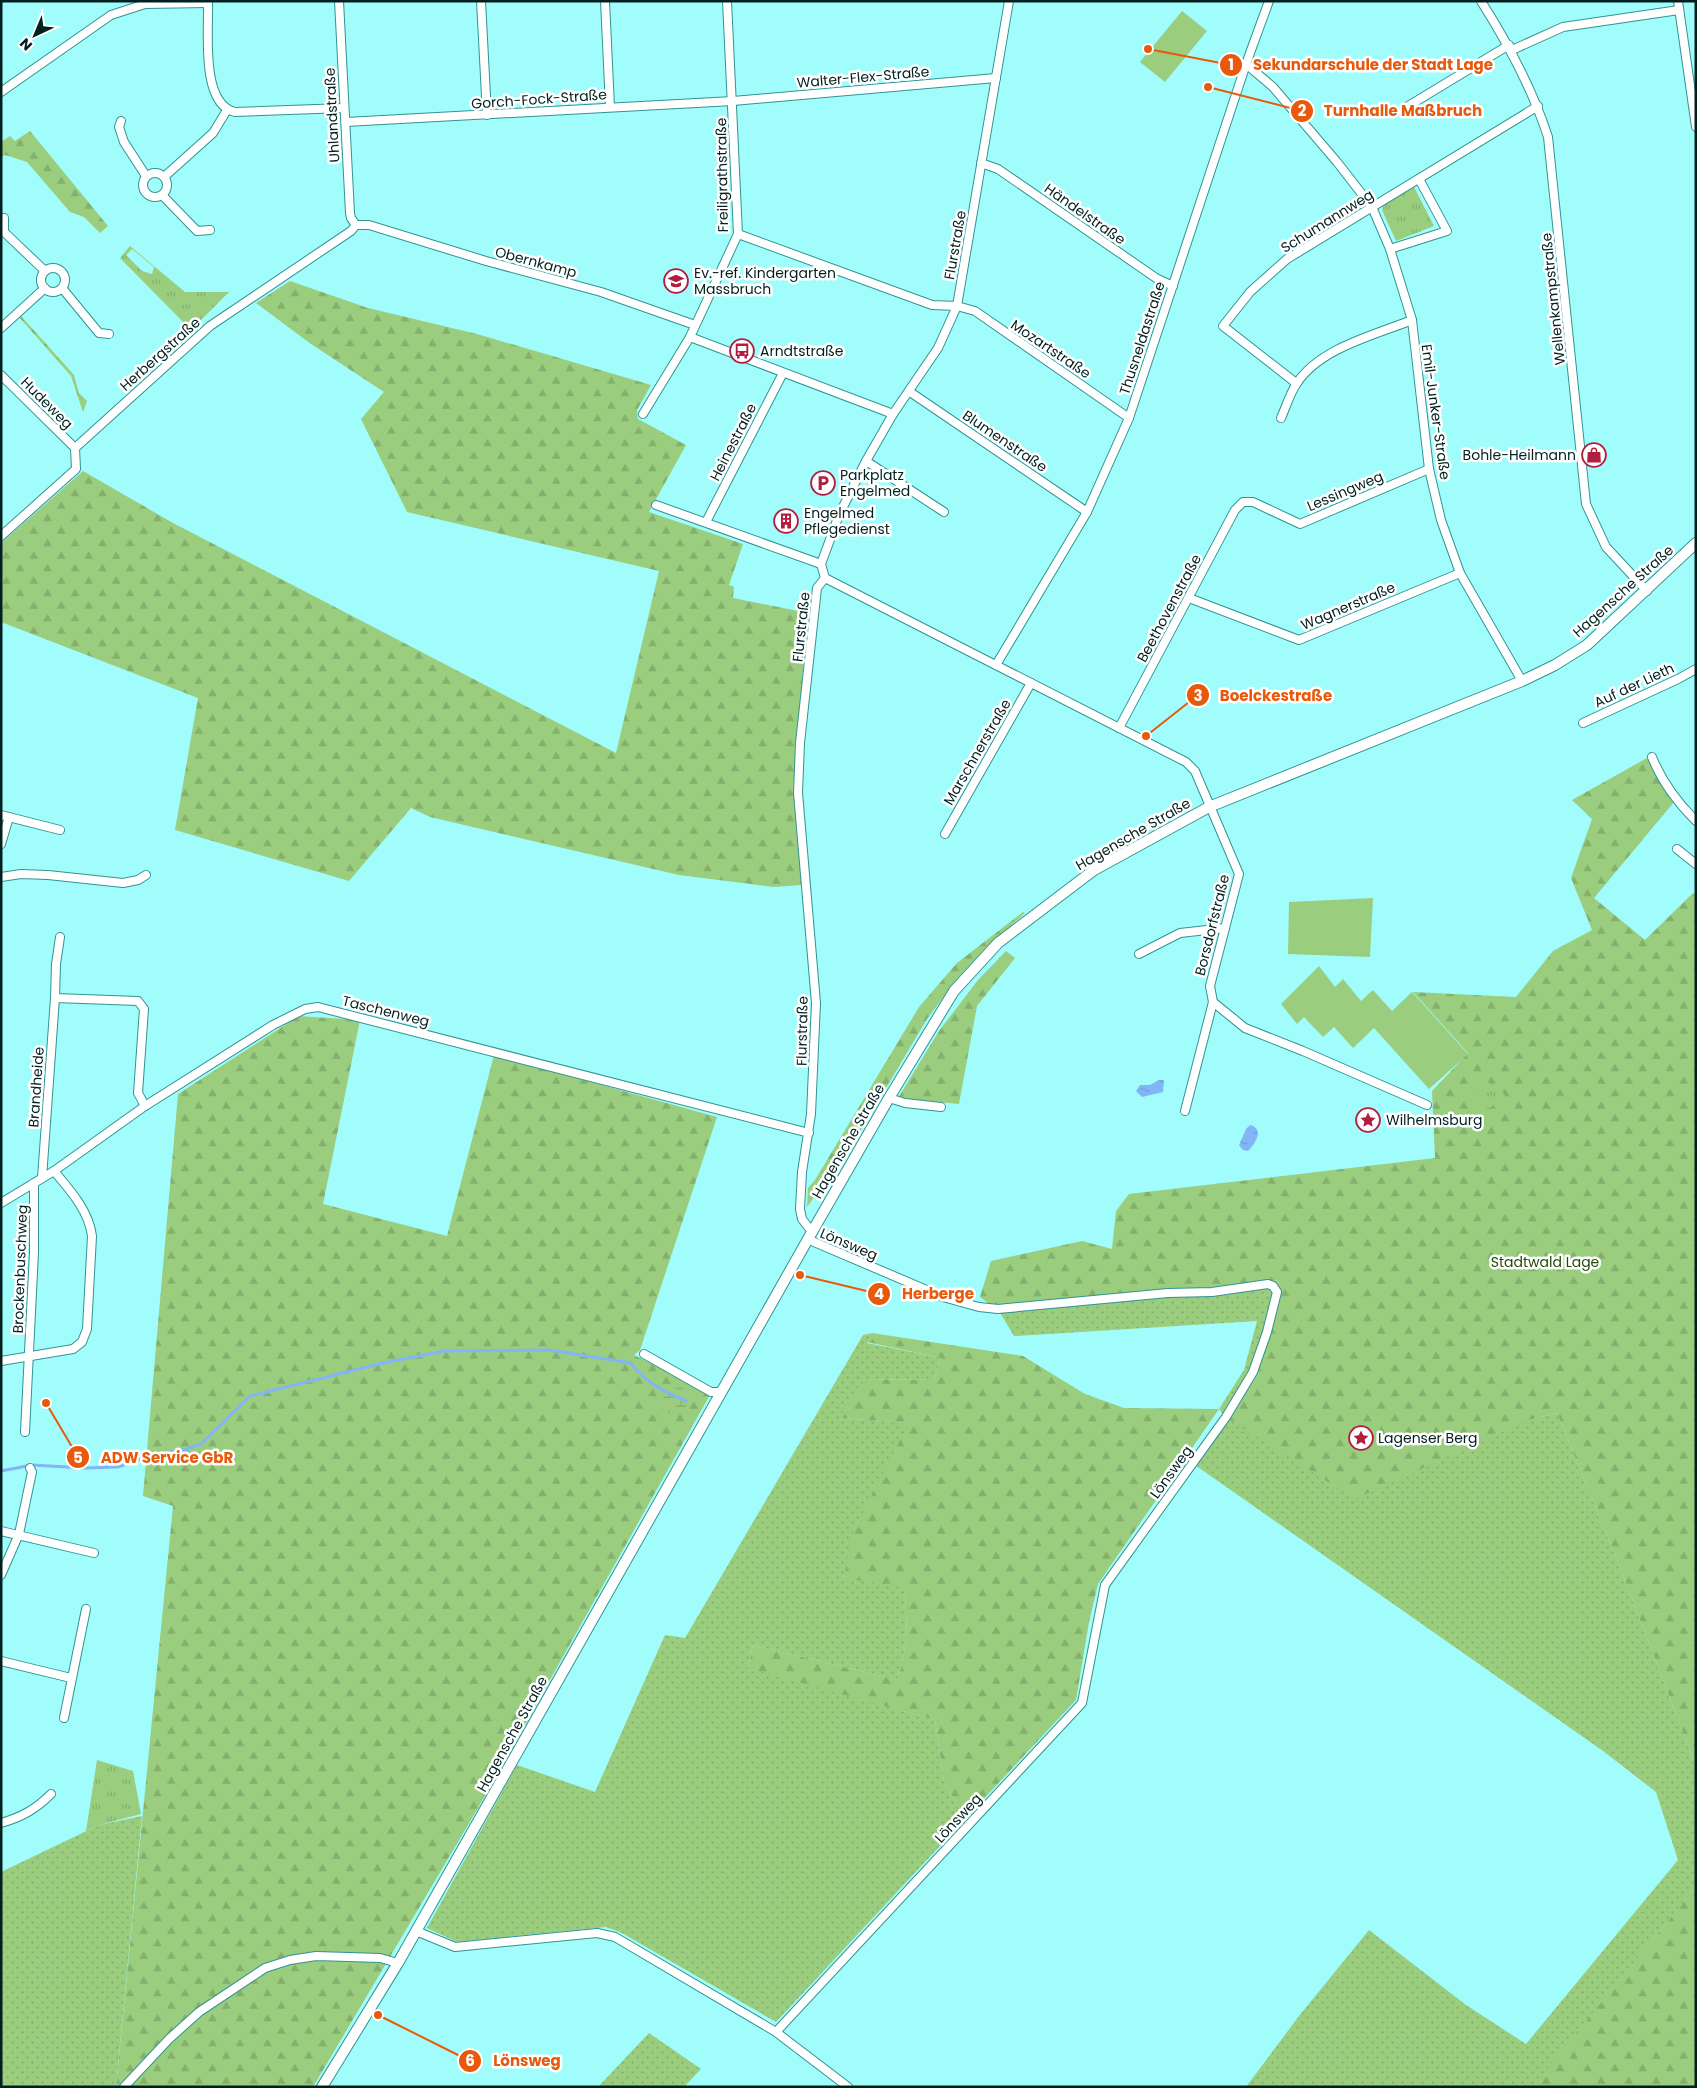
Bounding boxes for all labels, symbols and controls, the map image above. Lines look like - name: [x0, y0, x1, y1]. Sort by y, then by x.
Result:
- north arrow: [10, 10, 60, 60]
- text: N: [15, 34, 37, 55]
- callout: Sekundarschule der Stadt Lage: [1218, 50, 1503, 80]
- text: 1: [1228, 54, 1234, 75]
- text: Sekundarschule der Stadt Lage: [1253, 54, 1493, 75]
- street label: Walter-Flex-Straße: [796, 61, 930, 93]
- street label: Uhlandstraße: [320, 67, 344, 163]
- street label: Gorch-Fock-Straße: [471, 84, 608, 114]
- callout: Turnhalle Maßbruch: [1289, 96, 1492, 126]
- text: 2: [1298, 100, 1307, 121]
- text: Turnhalle Maßbruch: [1324, 100, 1482, 121]
- street label: Freiligrathstraße: [711, 117, 733, 233]
- street label: Händelstraße: [1040, 179, 1130, 250]
- street label: Schumannweg: [1277, 184, 1377, 258]
- street label: Flurstraße: [939, 208, 971, 281]
- street label: Wellenkampstraße: [1536, 232, 1570, 366]
- street label: Obernkamp: [493, 241, 579, 283]
- place label: Ev.-ref. Kindergarten Massbruch: [694, 263, 836, 299]
- school or university icon: Ev.-ref. Kindergarten Massbruch: [663, 268, 689, 294]
- street label: Thusneldastraße: [1114, 278, 1170, 397]
- street label: Herbergstraße: [116, 312, 205, 395]
- street label: Mozartstraße: [1007, 315, 1095, 383]
- bus stop icon: Arndtstraße: [729, 338, 755, 364]
- place label: Arndtstraße: [760, 341, 844, 361]
- street label: Emil-Junker-Straße: [1417, 343, 1455, 481]
- street label: Hudeweg: [16, 372, 78, 434]
- street label: Heinestraße: [705, 399, 761, 484]
- street label: Blumenstraße: [959, 405, 1052, 477]
- shop icon: Bohle-Heilmann: [1581, 442, 1607, 468]
- place label: Bohle-Heilmann: [1463, 445, 1576, 465]
- place label: Parkplatz Engelmed: [840, 465, 910, 501]
- street label: Lessingweg: [1304, 466, 1386, 516]
- parking icon: Parkplatz Engelmed: [810, 470, 836, 496]
- place label: Engelmed Pflegedienst: [804, 503, 890, 539]
- building icon: Engelmed Pflegedienst: [773, 508, 799, 534]
- street label: Hagensche Straße: [1568, 540, 1678, 642]
- street label: Beethovenstraße: [1132, 550, 1206, 666]
- street label: Wagnerstraße: [1298, 577, 1399, 635]
- street label: Flurstraße: [787, 591, 815, 663]
- street label: Auf der Lieth: [1591, 658, 1677, 712]
- callout: Boelckestraße: [1185, 680, 1343, 710]
- text: 3: [1193, 685, 1203, 706]
- text: Boelckestraße: [1220, 685, 1332, 706]
- street label: Marschnerstraße: [938, 695, 1016, 809]
- street label: Hagensche Straße: [1072, 793, 1194, 875]
- street label: Borsdorfstraße: [1190, 872, 1234, 978]
- street label: Taschenweg: [340, 991, 432, 1031]
- street label: Flurstraße: [791, 996, 813, 1066]
- street label: Brandheide: [23, 1046, 49, 1128]
- street label: Hagensche Straße: [807, 1080, 889, 1202]
- place icon: Wilhelmsburg: [1355, 1107, 1381, 1133]
- place label: Wilhelmsburg: [1386, 1110, 1482, 1130]
- street label: Brockenbuschweg: [8, 1204, 32, 1334]
- street label: Lönsweg: [817, 1223, 881, 1265]
- park label: Stadtwald Lage: [1491, 1252, 1600, 1272]
- callout: Herberge: [867, 1279, 984, 1309]
- text: 4: [874, 1283, 884, 1304]
- text: Herberge: [902, 1283, 974, 1304]
- place icon: Lagenser Berg: [1348, 1425, 1374, 1451]
- place label: Lagenser Berg: [1378, 1428, 1478, 1448]
- street label: Lönsweg: [1145, 1441, 1197, 1503]
- callout: ADW Service GbR: [66, 1442, 243, 1472]
- text: 5: [73, 1447, 83, 1468]
- text: ADW Service GbR: [101, 1447, 233, 1468]
- street label: Hagensche Straße: [472, 1672, 552, 1796]
- street label: Lönsweg: [930, 1789, 986, 1847]
- callout: Lönsweg: [458, 2046, 571, 2076]
- text: 6: [465, 2050, 475, 2071]
- text: Lönsweg: [493, 2050, 561, 2071]

